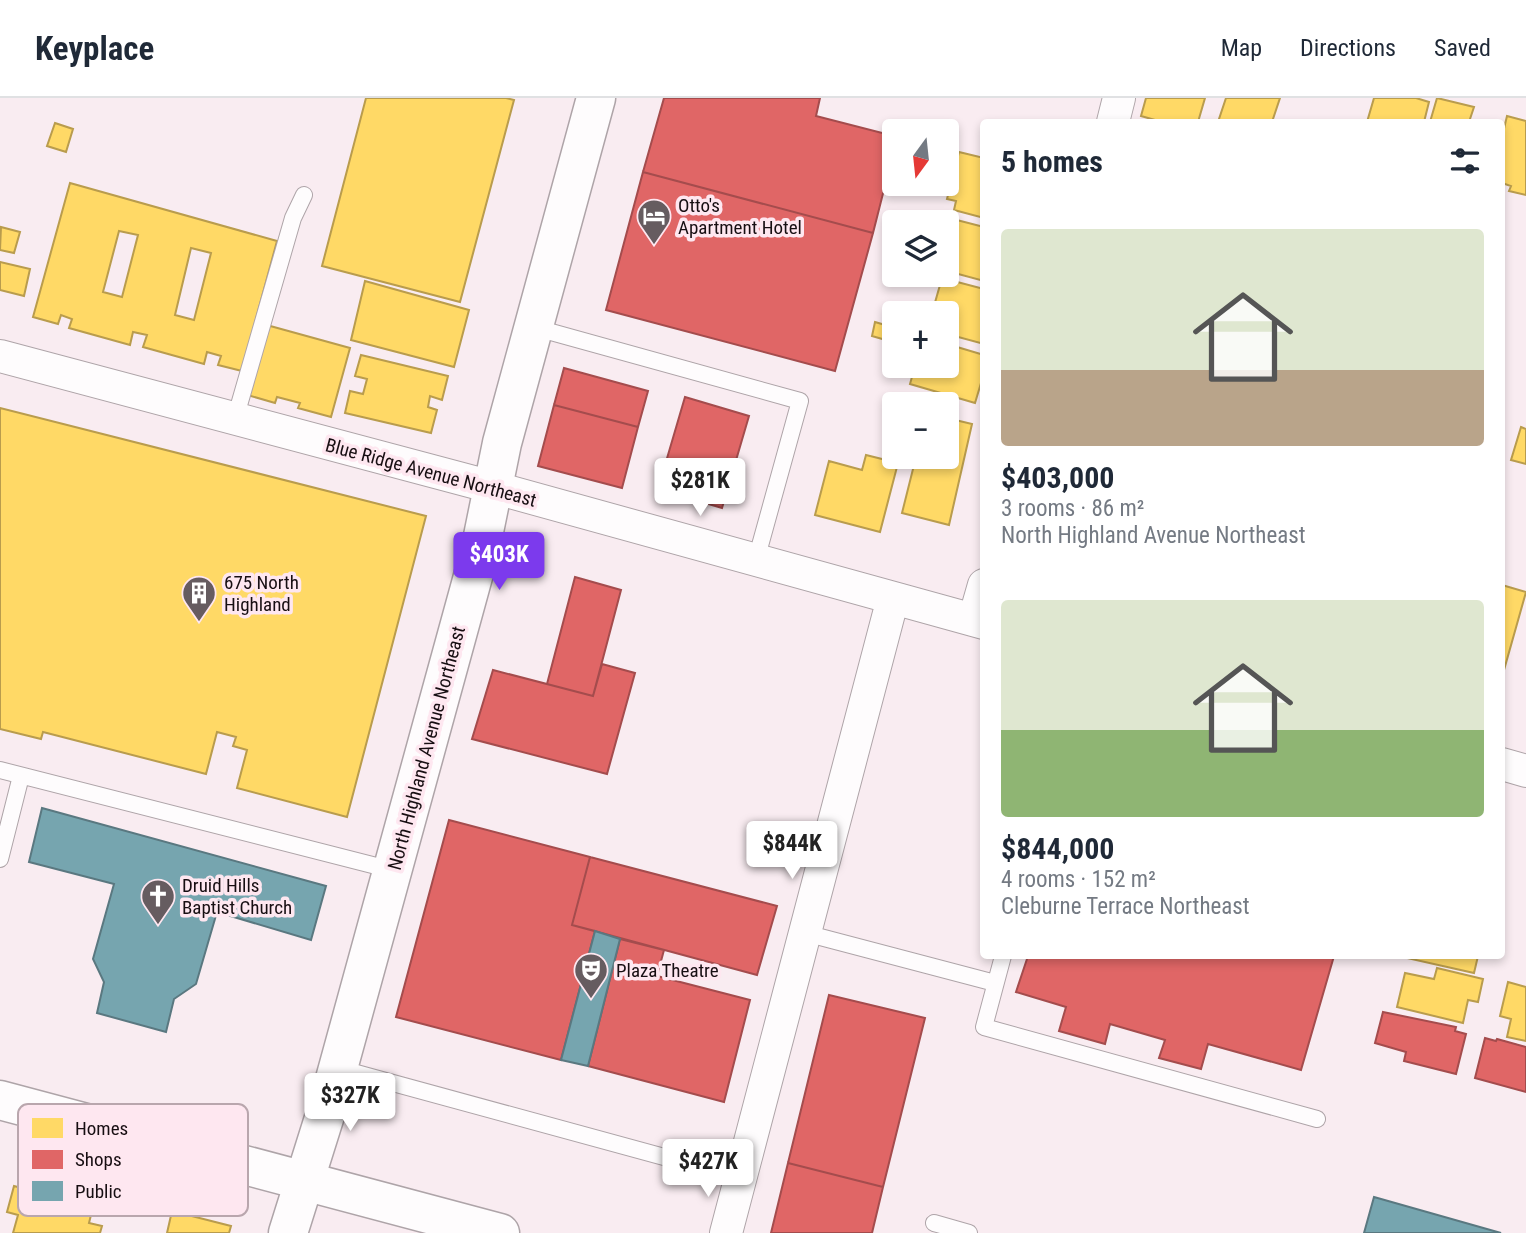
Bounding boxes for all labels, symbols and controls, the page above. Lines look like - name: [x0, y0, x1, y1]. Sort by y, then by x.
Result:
- text: Keyplace: [35, 29, 154, 68]
- text: Map: [1221, 34, 1262, 62]
- text: Directions: [1300, 34, 1396, 62]
- text: Saved: [1434, 34, 1491, 62]
- north arrow: [882, 119, 959, 196]
- map controls: [882, 119, 959, 469]
- icon: filters: [1446, 142, 1484, 180]
- text: 5 homes: [1001, 144, 1103, 179]
- place label: Otto's Apartment Hotel: [678, 194, 802, 239]
- hotel icon: Otto's Apartment Hotel: [635, 197, 673, 246]
- button: layers: [882, 210, 959, 287]
- icon: home: [1180, 274, 1306, 400]
- button: +: [882, 301, 959, 378]
- button: −: [882, 392, 959, 469]
- street label: Blue Ridge Avenue Northeast: [323, 433, 539, 512]
- pin: $281K: [651, 458, 749, 518]
- text: $403,000: [1001, 460, 1114, 495]
- text: $281K: [670, 467, 730, 494]
- text: 3 rooms · 86 m²: [1001, 495, 1144, 522]
- text: North Highland Avenue Northeast: [1001, 522, 1306, 549]
- pin: $403K: [450, 532, 548, 592]
- text: $403K: [469, 541, 529, 568]
- place label: 675 North Highland: [224, 571, 299, 616]
- building icon: 675 North Highland: [180, 574, 218, 623]
- street label: North Highland Avenue Northeast: [383, 624, 470, 873]
- icon: home: [1180, 645, 1306, 771]
- pin: $844K: [743, 822, 841, 881]
- text: $844K: [762, 830, 822, 857]
- text: $844,000: [1001, 831, 1114, 866]
- text: 4 rooms · 152 m²: [1001, 866, 1156, 893]
- place label: Druid Hills Baptist Church: [182, 874, 292, 919]
- church icon: Druid Hills Baptist Church: [139, 877, 177, 926]
- text: Cleburne Terrace Northeast: [1001, 893, 1250, 920]
- theatre icon: Plaza Theatre: [572, 951, 610, 1000]
- place label: Plaza Theatre: [616, 959, 719, 982]
- pin: $327K: [301, 1074, 399, 1133]
- text: $327K: [320, 1082, 380, 1109]
- legend: [18, 1104, 248, 1216]
- text: Homes: [75, 1117, 128, 1140]
- pin: $427K: [659, 1140, 757, 1199]
- text: Shops: [75, 1148, 122, 1171]
- text: $427K: [678, 1148, 738, 1175]
- text: Public: [75, 1180, 122, 1203]

